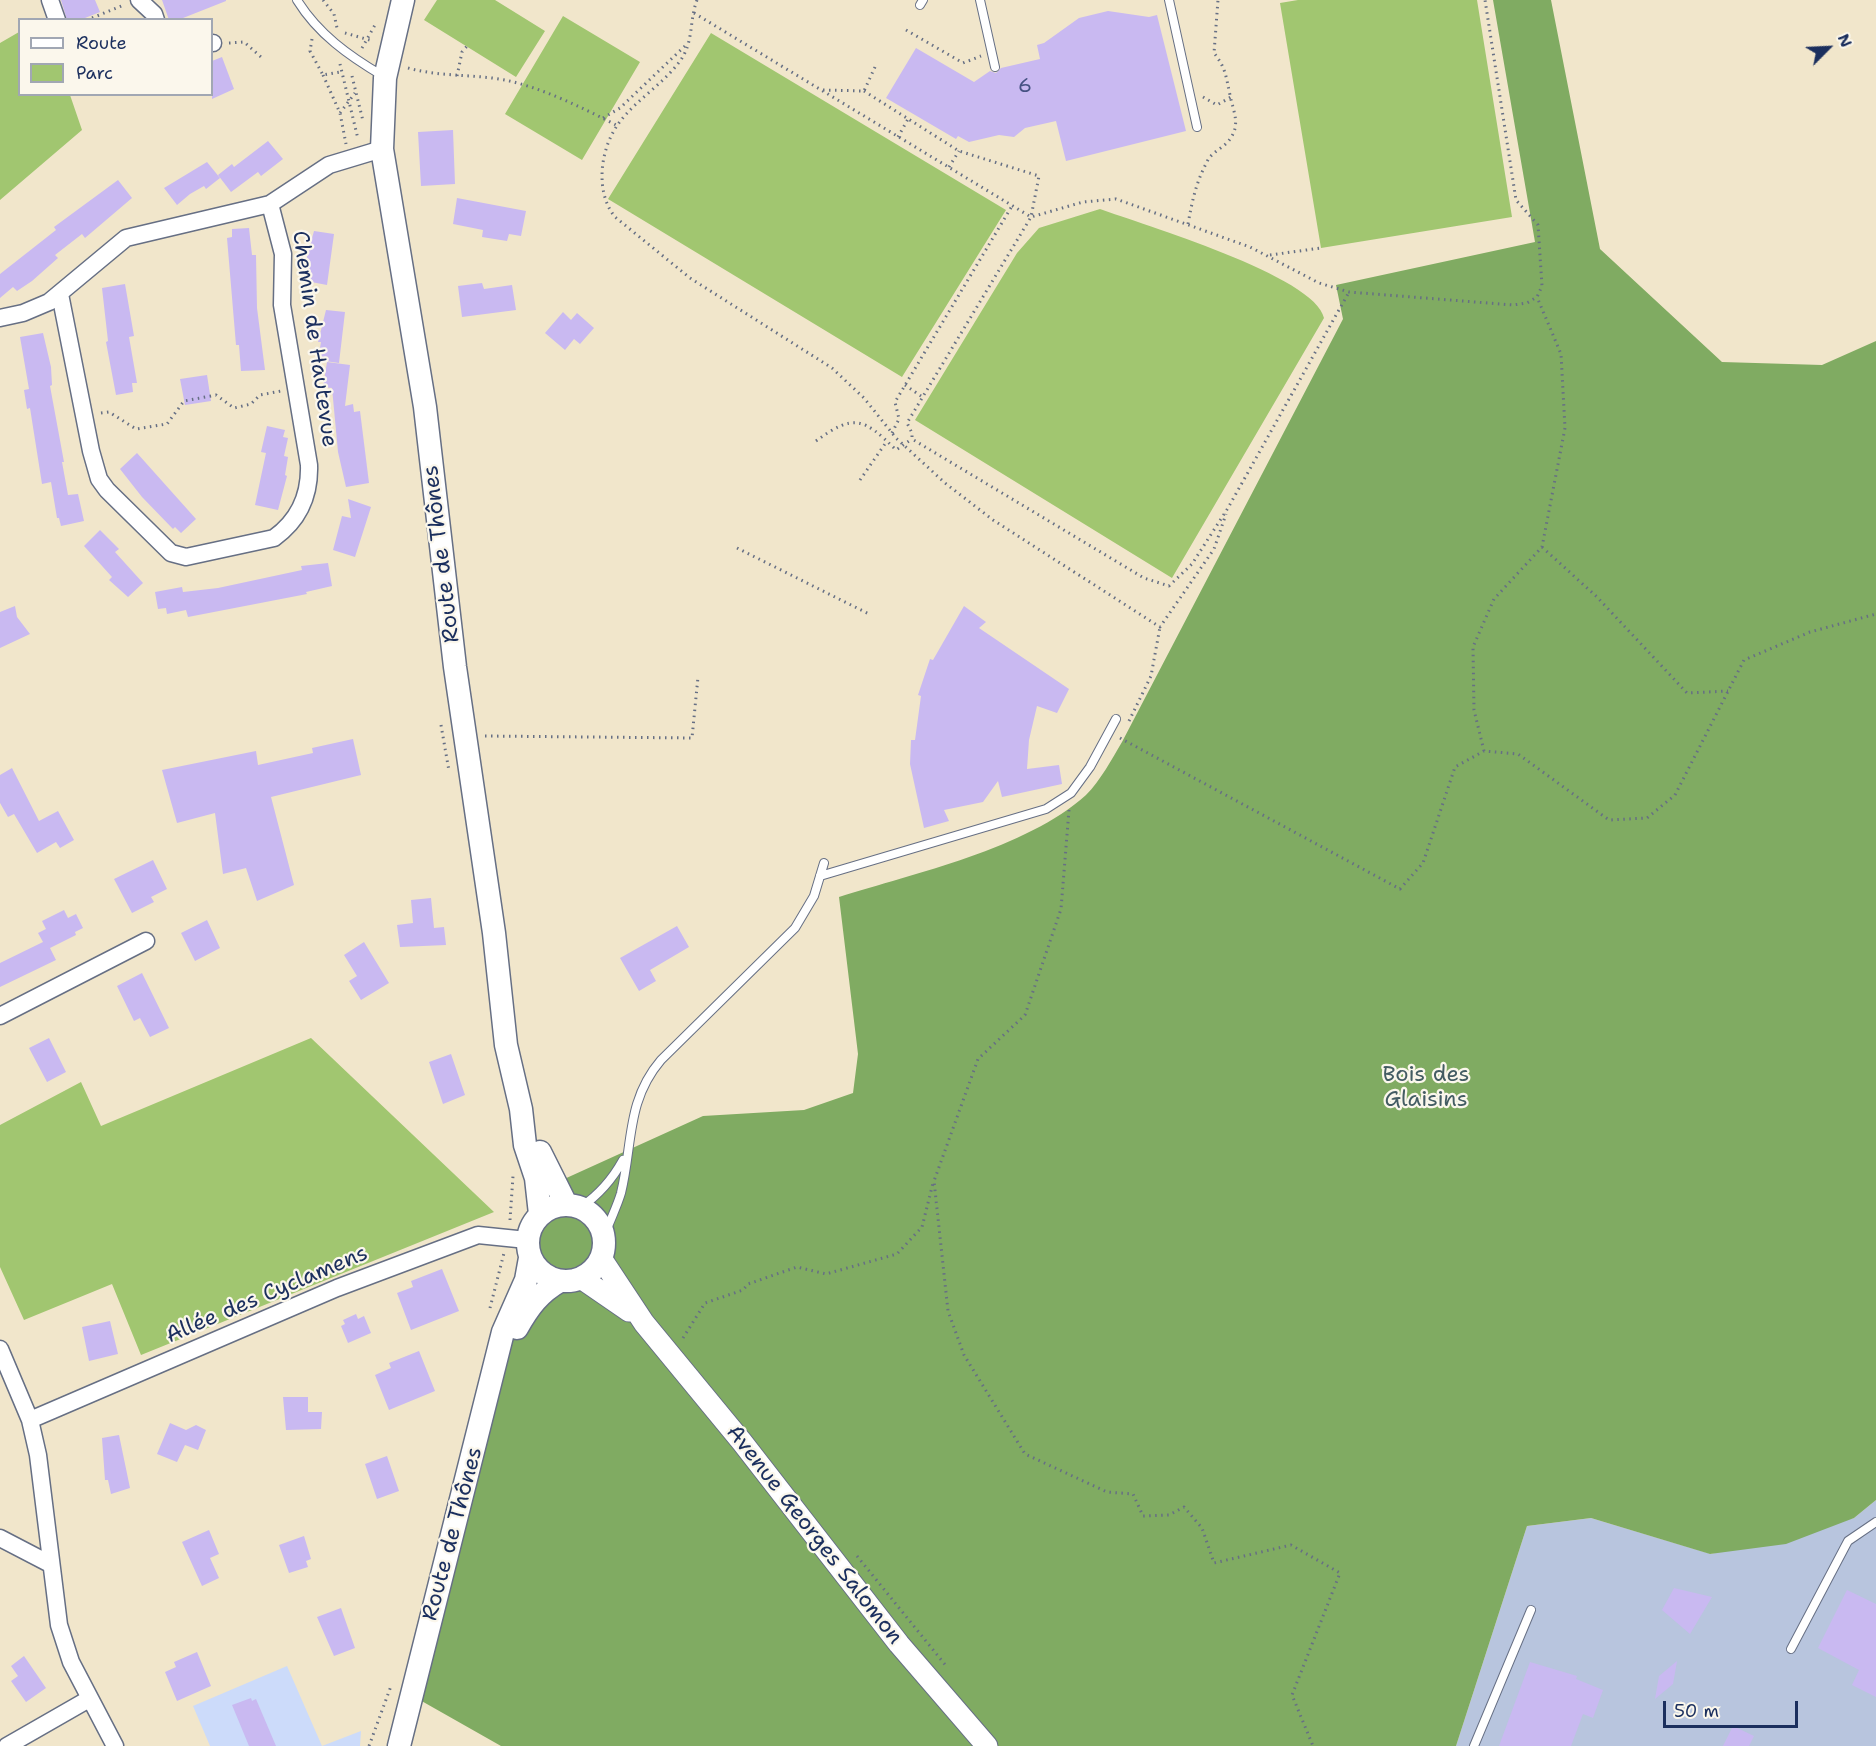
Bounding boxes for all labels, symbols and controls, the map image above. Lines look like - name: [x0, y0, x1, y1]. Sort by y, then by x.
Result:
- legend: [18, 18, 213, 96]
- north arrow: [1798, 18, 1858, 78]
- text: N: [1833, 30, 1857, 51]
- text: Route: [76, 31, 127, 55]
- text: Parc: [76, 61, 113, 85]
- house number: 6: [1018, 75, 1032, 99]
- street label: Chemin de Hautevue: [286, 229, 342, 449]
- street label: Route de Thônes: [418, 464, 466, 644]
- park label: Bois des Glaisins: [1383, 1062, 1469, 1114]
- street label: Allée des Cyclamens: [162, 1240, 372, 1350]
- street label: Avenue Georges Salomon: [720, 1420, 908, 1650]
- street label: Route de Thônes: [417, 1444, 489, 1624]
- scale bar: [1666, 1689, 1801, 1727]
- text: 50 m: [1674, 1699, 1719, 1723]

